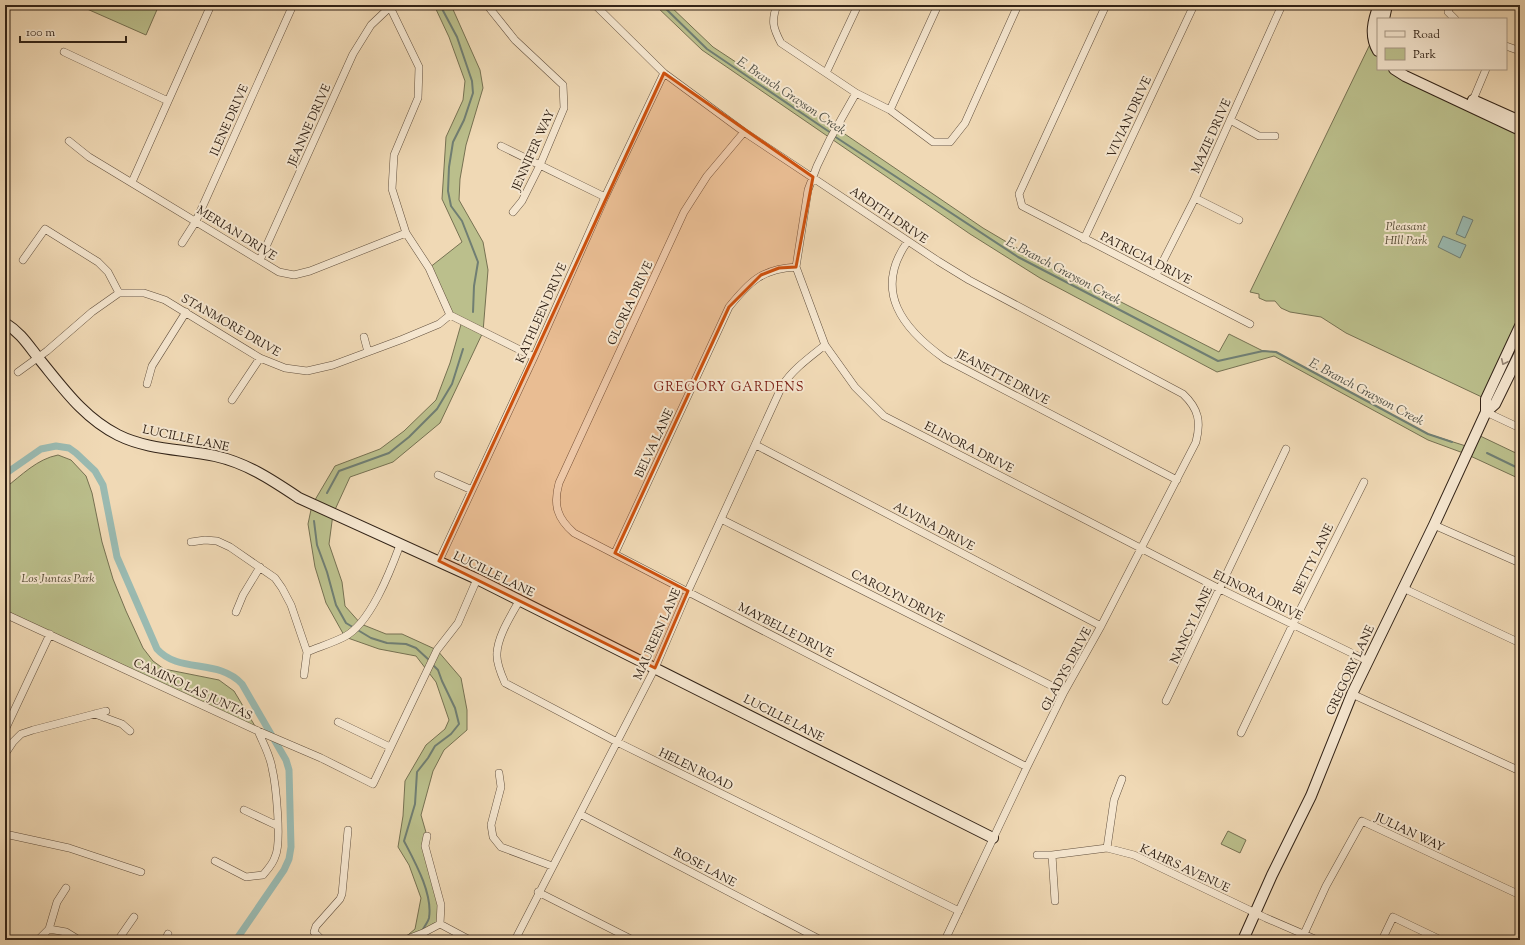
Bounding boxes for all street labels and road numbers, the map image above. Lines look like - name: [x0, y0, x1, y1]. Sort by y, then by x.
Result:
- street label: VIVIAN DRIVE: [1103, 73, 1157, 161]
- street label: ILENE DRIVE: [206, 81, 254, 159]
- street label: JEANNE DRIVE: [283, 81, 336, 170]
- street label: MAZIE DRIVE: [1187, 95, 1237, 177]
- street label: JENNIFER WAY: [508, 107, 560, 195]
- street label: ARDITH DRIVE: [846, 183, 932, 249]
- street label: MERIAN DRIVE: [193, 202, 281, 266]
- street label: PATRICIA DRIVE: [1097, 228, 1195, 290]
- street label: GLORIA DRIVE: [603, 258, 659, 349]
- street label: KATHLEEN DRIVE: [512, 260, 572, 366]
- street label: STANMORE DRIVE: [177, 290, 284, 362]
- street label: JEANETTE DRIVE: [952, 345, 1053, 410]
- street label: BELVA LANE: [631, 405, 679, 481]
- street label: ELINORA DRIVE: [921, 418, 1017, 479]
- street label: LUCILLE LANE: [141, 421, 232, 457]
- street label: ALVINA DRIVE: [890, 498, 978, 556]
- street label: BETTY LANE: [1289, 520, 1339, 598]
- street label: LUCILLE LANE: [450, 547, 538, 603]
- street label: CAROLYN DRIVE: [848, 565, 948, 629]
- street label: ELINORA DRIVE: [1210, 566, 1306, 626]
- street label: NANCY LANE: [1166, 583, 1218, 667]
- street label: MAUREEN LANE: [630, 585, 687, 683]
- street label: MAYBELLE DRIVE: [734, 599, 837, 663]
- street label: GREGORY LANE: [1322, 622, 1380, 718]
- street label: GLADYS DRIVE: [1037, 624, 1097, 715]
- street label: CAMINO LAS JUNTAS: [130, 654, 255, 725]
- street label: LUCILLE LANE: [740, 691, 828, 747]
- street label: HELEN ROAD: [655, 744, 736, 796]
- street label: JULIAN WAY: [1371, 809, 1448, 857]
- street label: KAHRS AVENUE: [1137, 840, 1233, 898]
- street label: ROSE LANE: [670, 844, 740, 892]

